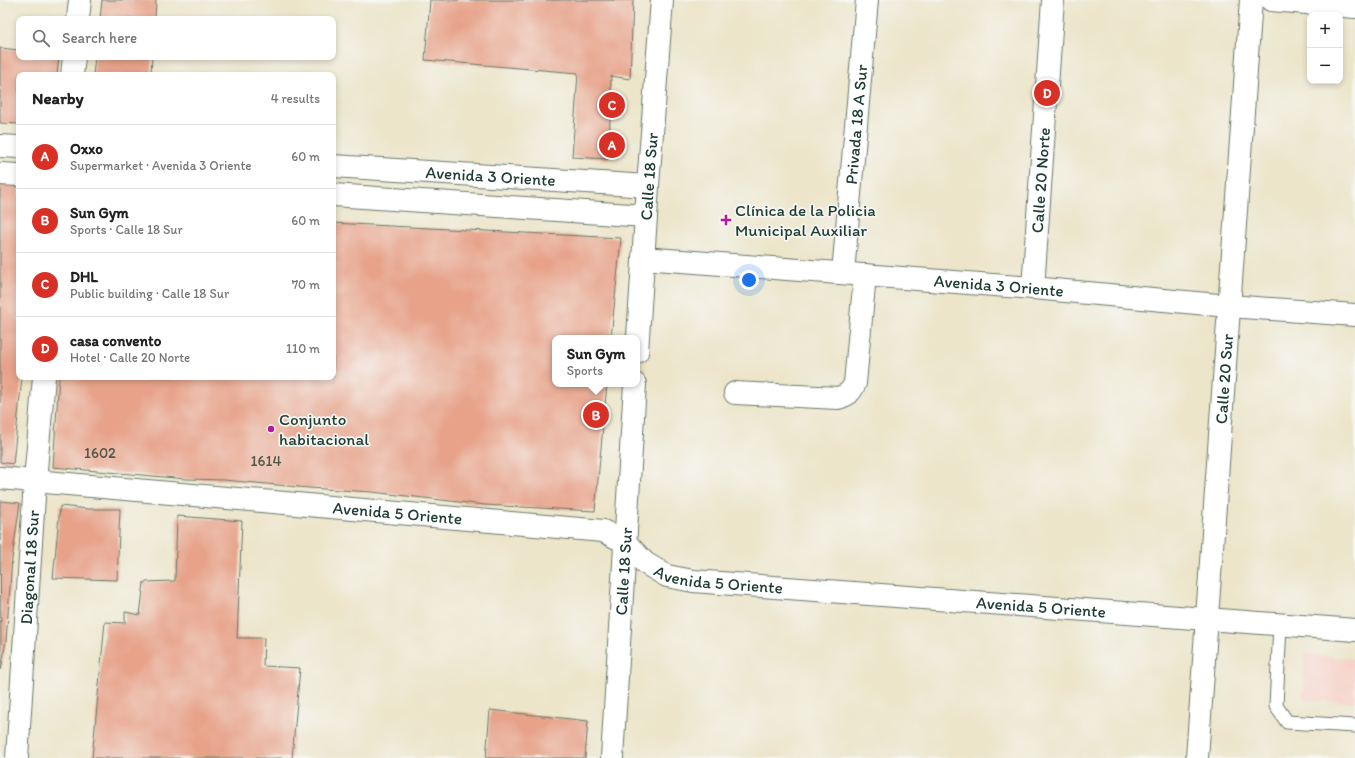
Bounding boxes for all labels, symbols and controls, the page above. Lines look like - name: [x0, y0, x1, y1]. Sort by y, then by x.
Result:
- map controls: [1307, 12, 1343, 84]
- button: +: [1307, 12, 1343, 48]
- search box: [16, 16, 336, 60]
- icon: search: [30, 27, 52, 49]
- text: Search here: [62, 29, 137, 47]
- button: −: [1307, 48, 1343, 84]
- street label: Privada 18 A Sur: [841, 63, 871, 185]
- pin: D: [1034, 78, 1060, 108]
- text: Nearby: [32, 88, 84, 108]
- pin: C: [599, 90, 625, 120]
- text: 4 results: [271, 91, 320, 106]
- street label: Calle 20 Norte: [1027, 127, 1054, 234]
- pin: A: [599, 130, 625, 160]
- street label: Calle 18 Sur: [636, 131, 662, 221]
- text: Oxxo: [70, 140, 103, 158]
- text: A: [41, 149, 49, 164]
- text: 60 m: [291, 149, 320, 164]
- text: Supermarket · Avenida 3 Oriente: [70, 158, 252, 173]
- street label: Avenida 3 Oriente: [425, 162, 556, 190]
- place label: Clínica de la Policia Municipal Auxiliar: [735, 200, 876, 240]
- text: Sun Gym: [70, 204, 129, 222]
- text: B: [41, 213, 49, 228]
- text: 60 m: [291, 213, 320, 228]
- marker: Clínica de la Policia Municipal Auxiliar: [720, 214, 732, 226]
- text: Sports · Calle 18 Sur: [70, 222, 183, 237]
- text: DHL: [70, 268, 98, 286]
- your location: [739, 270, 759, 290]
- street label: Avenida 3 Oriente: [933, 270, 1065, 301]
- text: C: [41, 277, 49, 292]
- text: 70 m: [292, 277, 320, 292]
- text: Public building · Calle 18 Sur: [70, 286, 229, 301]
- text: casa convento: [70, 332, 161, 350]
- street label: Calle 20 Sur: [1211, 333, 1237, 425]
- popup: [552, 335, 640, 387]
- text: D: [41, 341, 49, 356]
- text: 110 m: [286, 341, 320, 356]
- text: Sun Gym: [567, 345, 625, 363]
- text: Hotel · Calle 20 Norte: [70, 350, 190, 365]
- text: Sports: [567, 363, 603, 378]
- pin: B: [583, 400, 609, 430]
- place label: Conjunto habitacional: [279, 409, 369, 449]
- marker: Conjunto habitacional: [266, 424, 276, 434]
- house number: 1602: [84, 444, 116, 462]
- house number: 1614: [251, 452, 281, 470]
- street label: Avenida 5 Oriente: [332, 497, 463, 529]
- street label: Diagonal 18 Sur: [16, 509, 43, 625]
- street label: Calle 18 Sur: [611, 527, 636, 616]
- street label: Avenida 5 Oriente: [650, 561, 784, 598]
- street label: Avenida 5 Oriente: [976, 592, 1107, 622]

